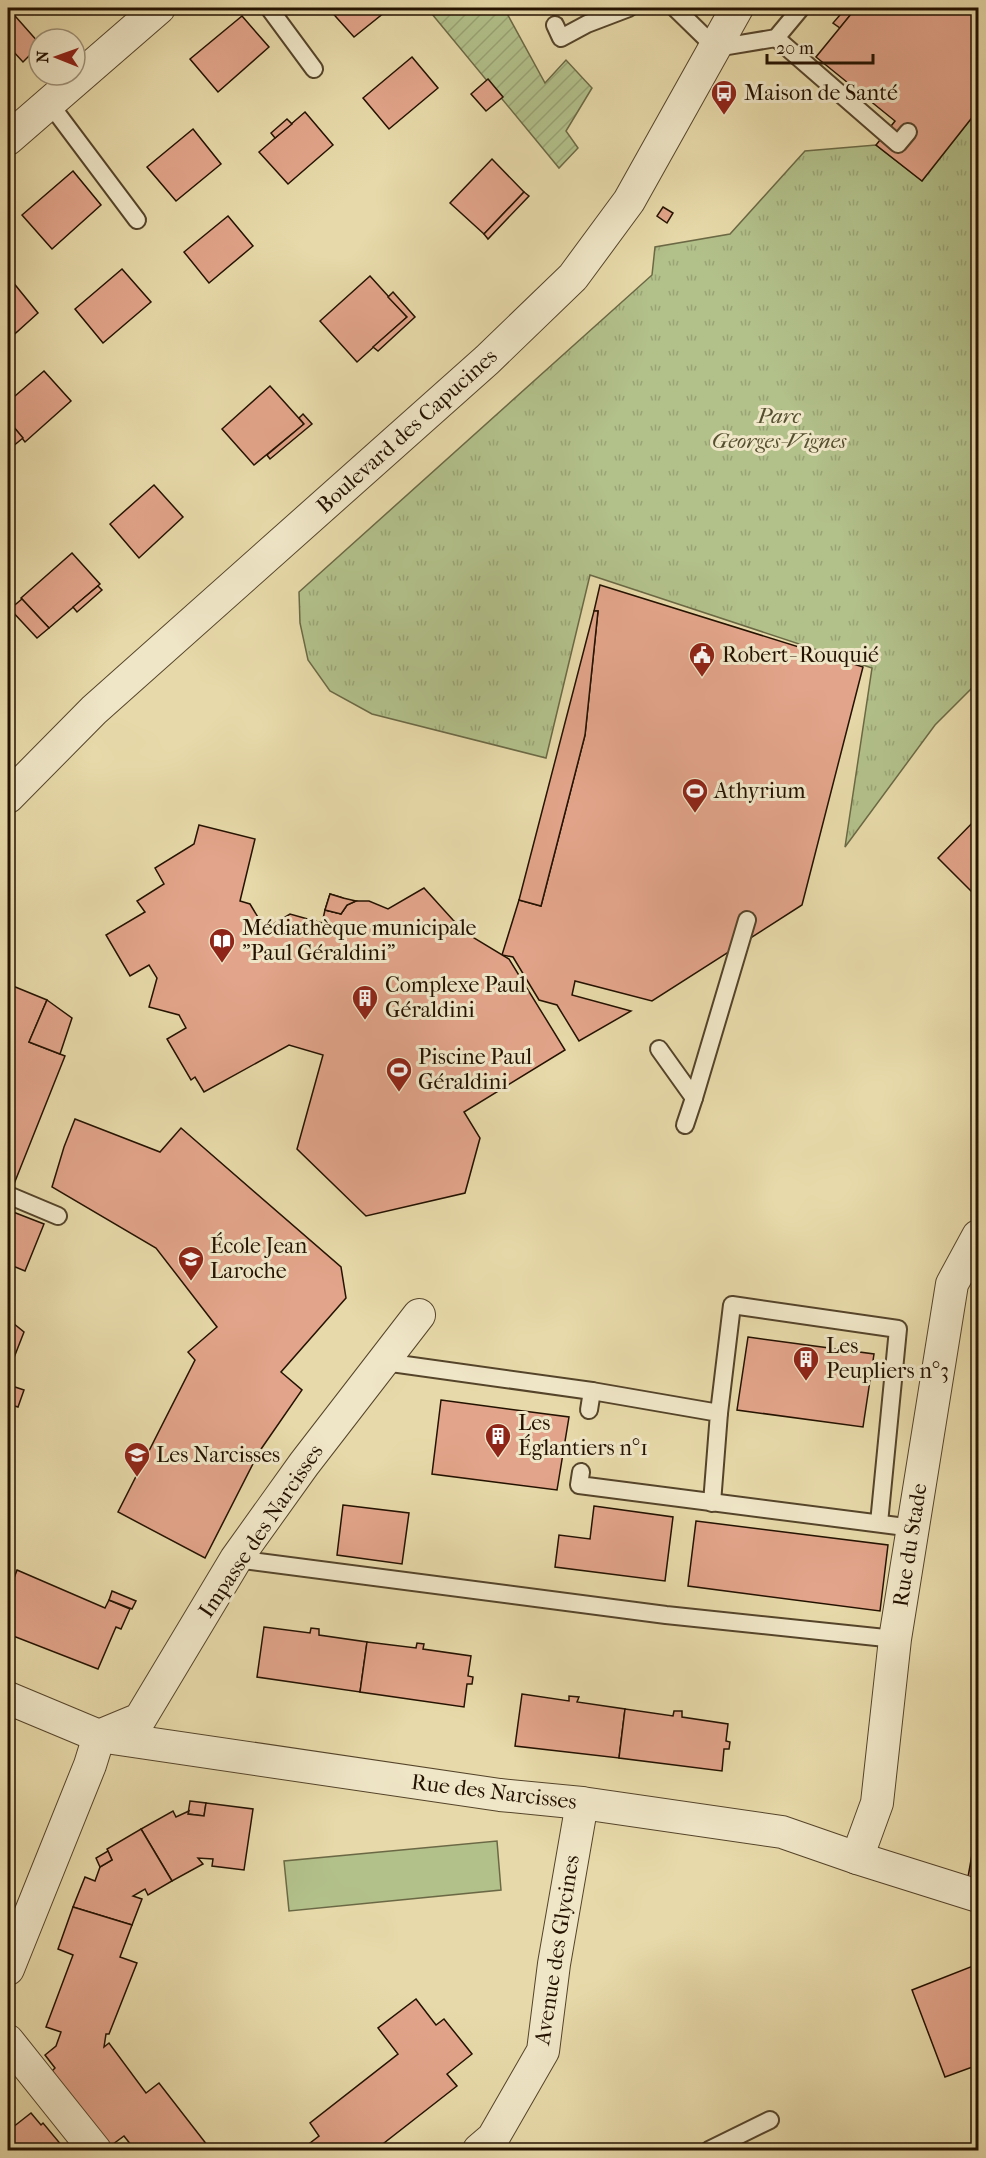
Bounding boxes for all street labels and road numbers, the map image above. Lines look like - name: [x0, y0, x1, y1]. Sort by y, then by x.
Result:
- street label: Boulevard des Capucines: [311, 343, 503, 519]
- street label: Impasse des Narcisses: [193, 1439, 329, 1623]
- street label: Rue du Stade: [887, 1481, 933, 1609]
- street label: Rue des Narcisses: [410, 1769, 578, 1815]
- street label: Avenue des Glycines: [529, 1853, 585, 2048]

